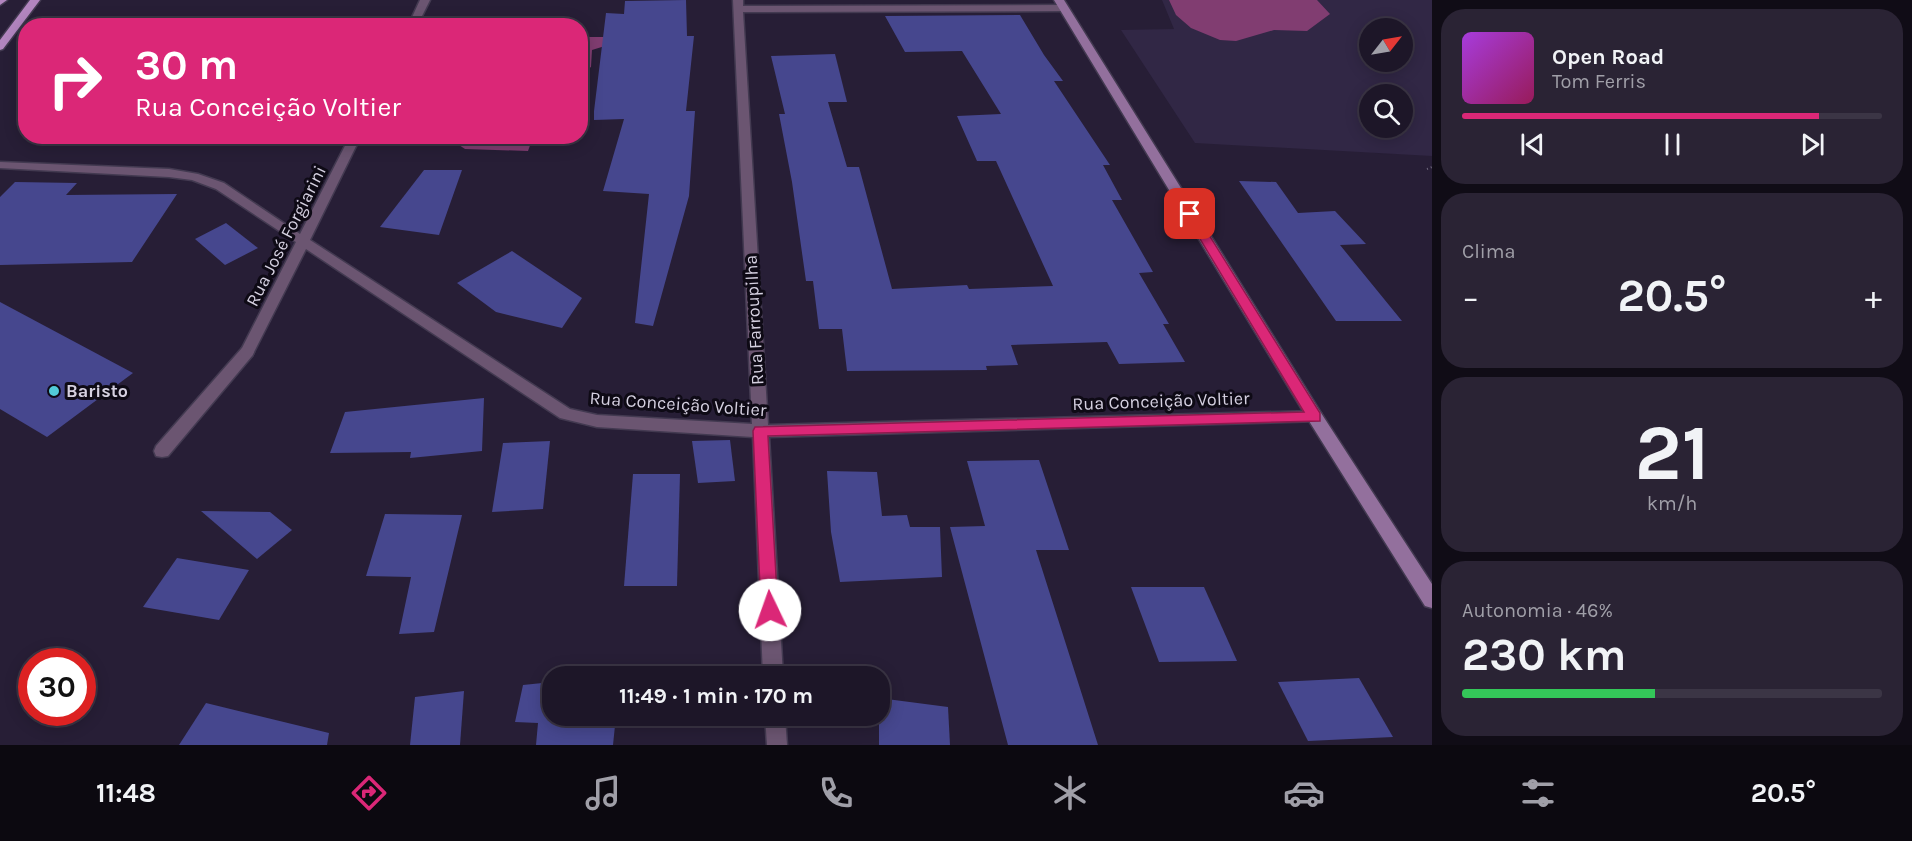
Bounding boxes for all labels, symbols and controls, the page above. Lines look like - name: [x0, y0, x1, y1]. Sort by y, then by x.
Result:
- north arrow: [1359, 18, 1413, 72]
- map controls: [1359, 18, 1413, 138]
- text: 30 m: [135, 40, 238, 90]
- icon: right: [36, 42, 114, 120]
- text: Open Road: [1552, 44, 1664, 70]
- text: Tom Ferris: [1552, 70, 1646, 93]
- button: search: [1359, 84, 1413, 138]
- text: Rua Conceição Voltier: [135, 91, 401, 123]
- icon: previous: [1516, 128, 1549, 161]
- icon: pause: [1656, 128, 1689, 161]
- icon: next: [1796, 128, 1829, 161]
- street label: Rua José Forgiarini: [241, 162, 331, 310]
- pin: [1164, 188, 1215, 239]
- icon: arrive: [1173, 197, 1206, 230]
- text: Clima: [1462, 240, 1516, 263]
- street label: Rua Farroupilha: [740, 254, 768, 386]
- text: 20.5°: [1617, 270, 1727, 322]
- text: −: [1462, 278, 1479, 316]
- text: +: [1865, 278, 1882, 316]
- place label: Baristo: [66, 380, 128, 402]
- marker: Baristo: [47, 384, 61, 398]
- street label: Rua Conceição Voltier: [589, 387, 768, 421]
- street label: Rua Conceição Voltier: [1072, 387, 1250, 415]
- text: 21: [1635, 407, 1710, 499]
- text: km/h: [1647, 492, 1697, 515]
- position arrow: [738, 578, 802, 642]
- text: Autonomia · 46%: [1462, 599, 1613, 622]
- text: 230 km: [1462, 629, 1626, 681]
- speed limit sign: 30: [18, 648, 96, 726]
- text: 11:49 · 1 min · 170 m: [619, 683, 813, 709]
- icon: directions: [348, 772, 390, 814]
- icon: music: [582, 772, 624, 814]
- icon: phone: [815, 772, 857, 814]
- icon: climate: [1049, 772, 1091, 814]
- icon: car: [1283, 772, 1325, 814]
- icon: filters: [1517, 772, 1559, 814]
- text: 11:48: [96, 777, 156, 809]
- text: 20.5°: [1751, 777, 1816, 809]

